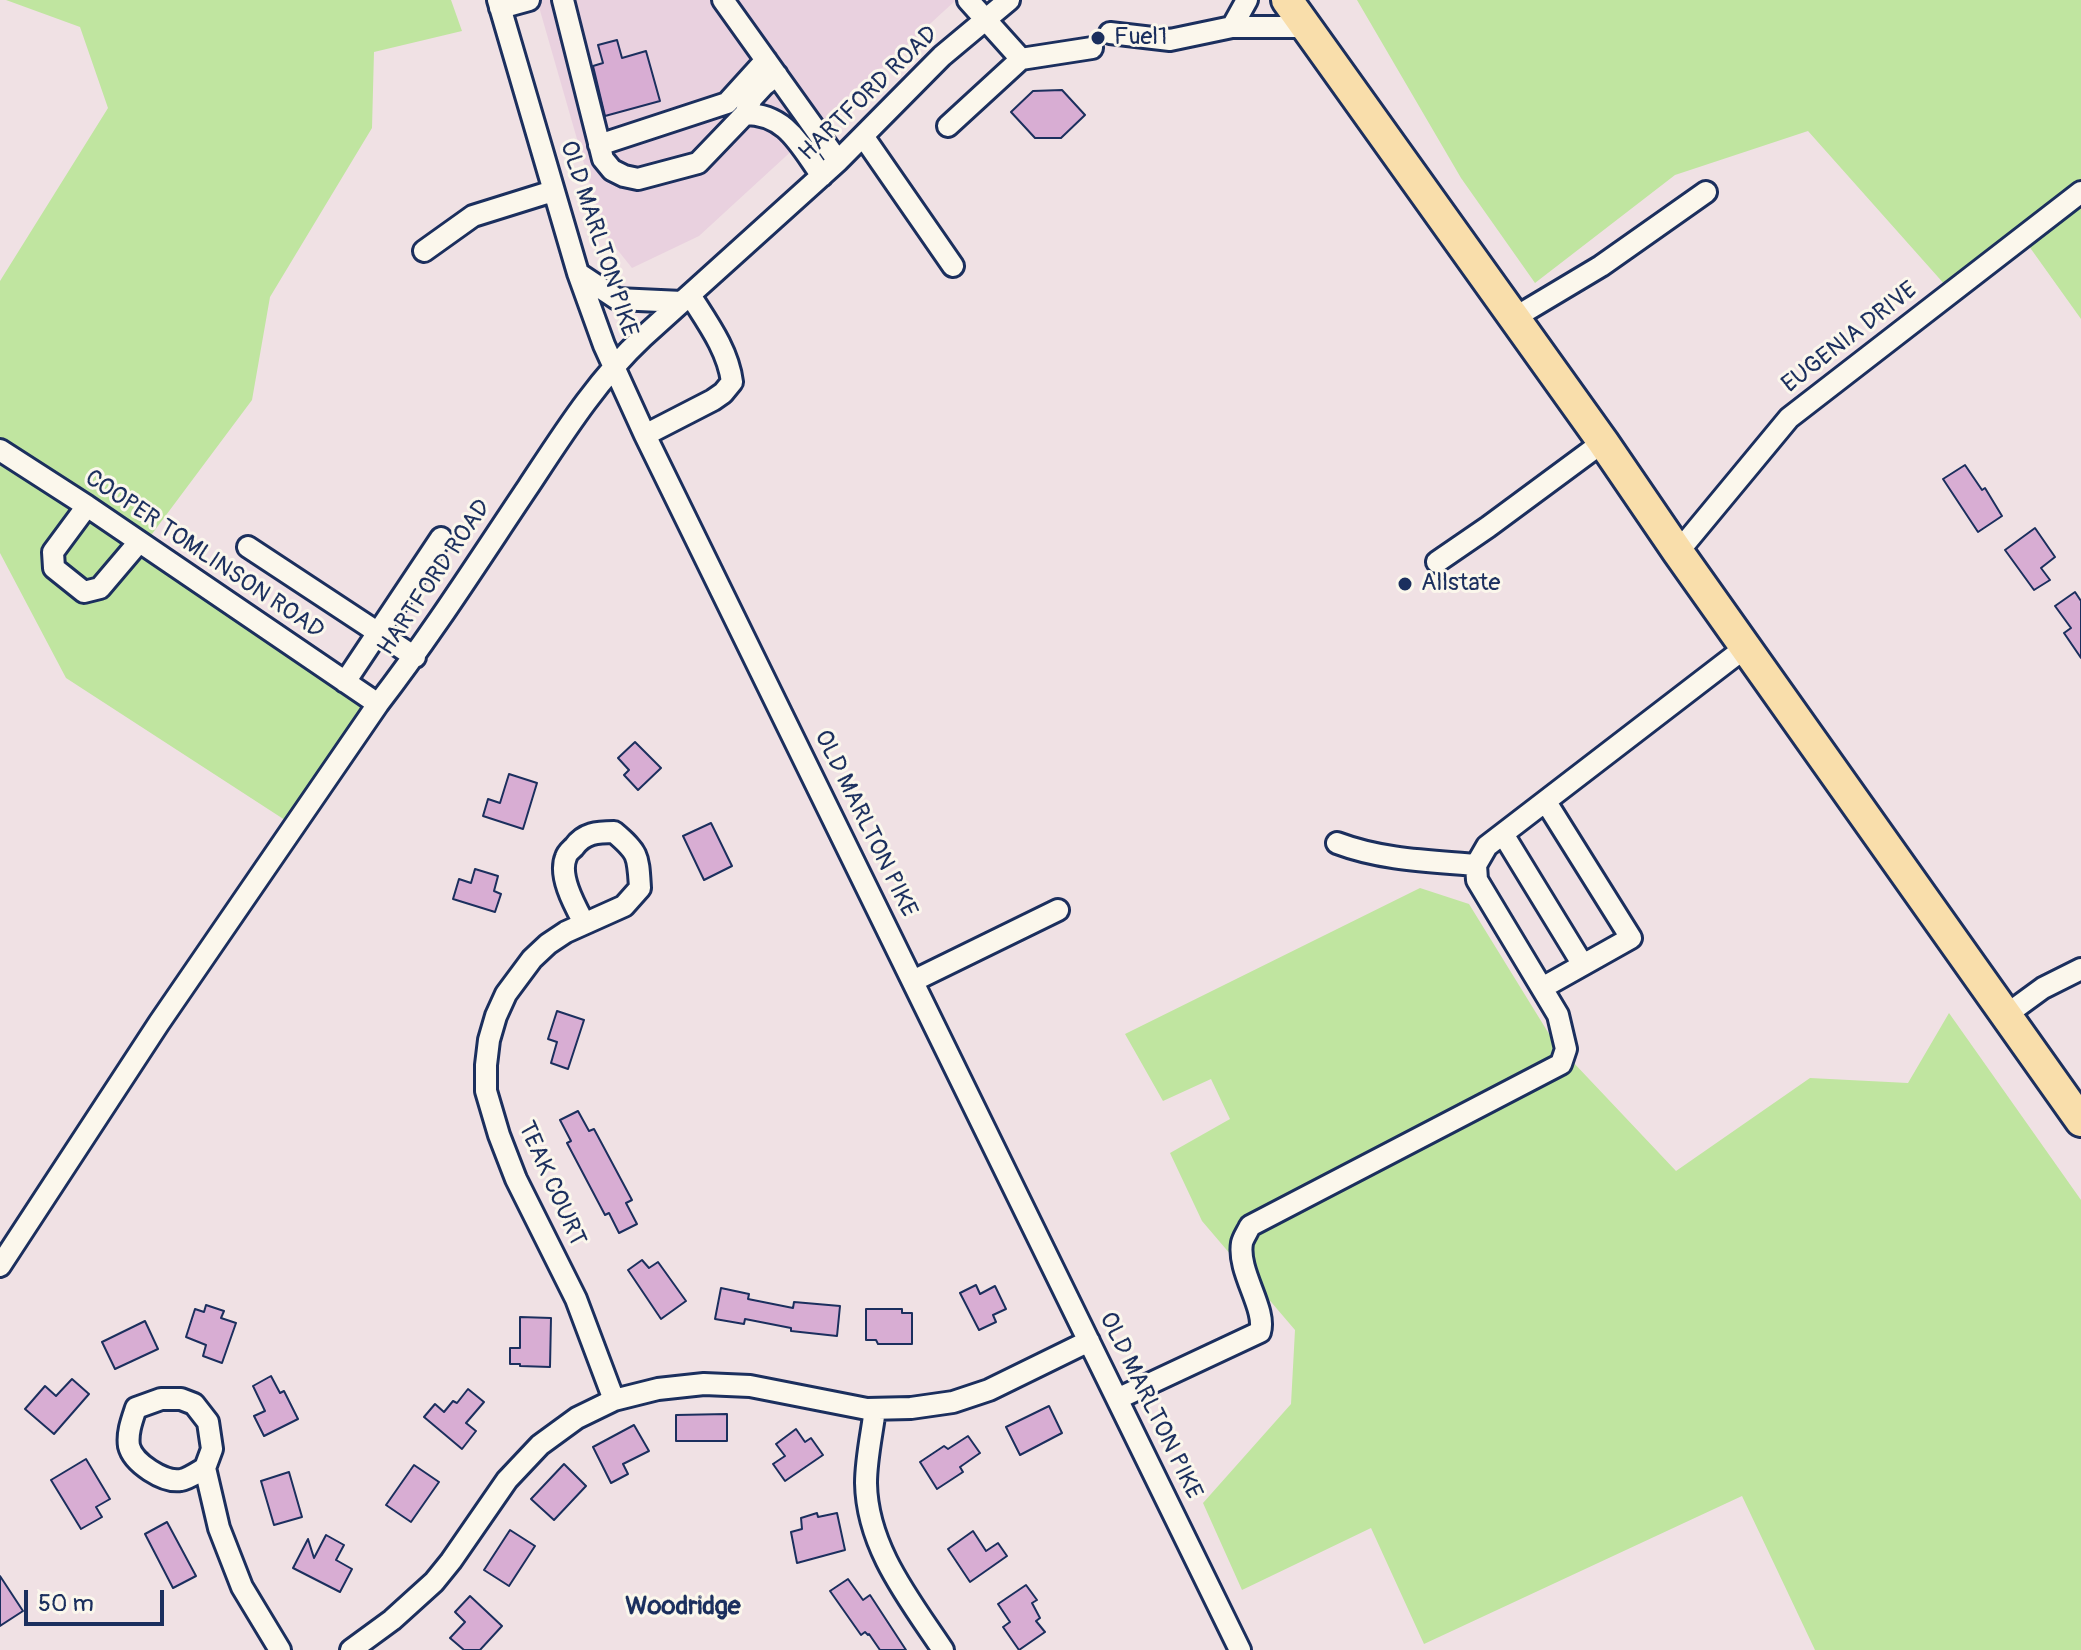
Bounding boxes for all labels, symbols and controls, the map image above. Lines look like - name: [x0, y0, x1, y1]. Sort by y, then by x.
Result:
- street label: HARTFORD ROAD: [794, 21, 944, 167]
- place label: Fuel1: [1114, 24, 1167, 52]
- marker: Fuel1: [1089, 29, 1107, 47]
- street label: OLD MARLTON PIKE: [553, 137, 643, 341]
- street label: EUGENIA DRIVE: [1777, 276, 1923, 400]
- street label: COOPER TOMLINSON ROAD: [79, 464, 329, 646]
- street label: HARTFORD ROAD: [372, 495, 498, 661]
- place label: Allstate: [1421, 570, 1500, 598]
- marker: Allstate: [1396, 575, 1414, 593]
- street label: OLD MARLTON PIKE: [807, 726, 923, 922]
- street label: TEAK COURT: [511, 1117, 591, 1251]
- street label: OLD MARLTON PIKE: [1092, 1308, 1208, 1504]
- scale bar: [28, 1574, 168, 1624]
- text: 50 m: [38, 1589, 94, 1618]
- district label: Woodridge: [625, 1591, 741, 1623]

